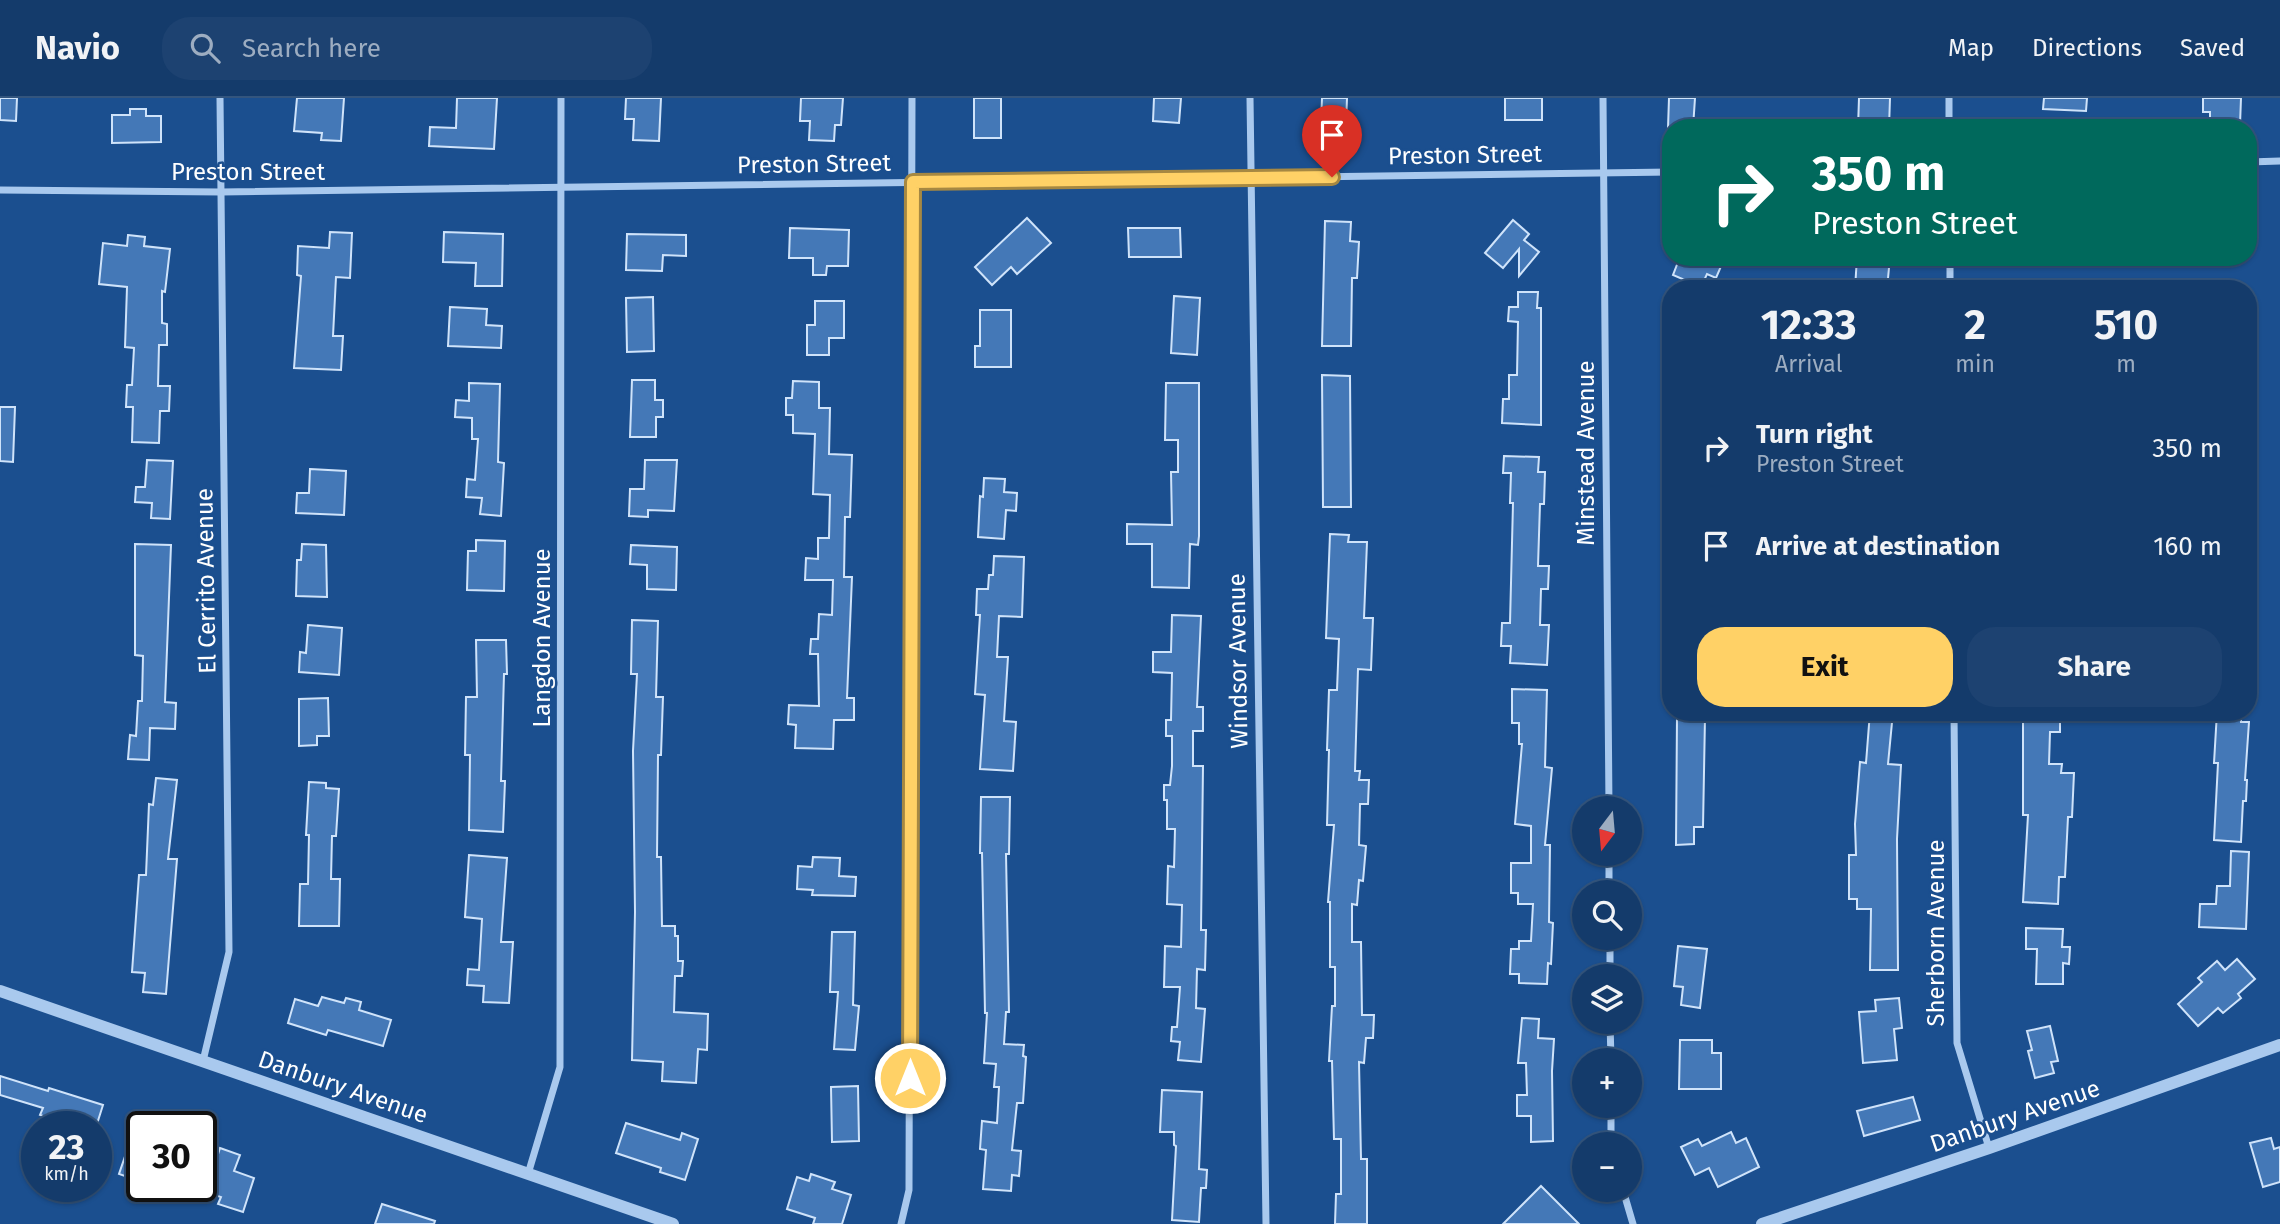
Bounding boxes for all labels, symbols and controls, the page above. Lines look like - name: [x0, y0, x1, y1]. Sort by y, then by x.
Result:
- search box: [162, 17, 652, 80]
- text: Navio: [35, 28, 120, 68]
- icon: search: [186, 29, 224, 67]
- text: Search here: [242, 33, 381, 64]
- text: Map: [1948, 34, 1994, 62]
- text: Directions: [2032, 34, 2142, 62]
- text: Saved: [2180, 34, 2245, 62]
- pin: [1302, 105, 1362, 177]
- icon: arrive: [1313, 116, 1351, 154]
- street label: Preston Street: [1388, 140, 1543, 170]
- text: 350 m: [1812, 144, 1945, 203]
- icon: right: [1697, 147, 1788, 238]
- street label: Preston Street: [737, 149, 892, 179]
- street label: Preston Street: [171, 158, 325, 186]
- text: Preston Street: [1812, 204, 2018, 242]
- text: 12:33: [1761, 300, 1857, 350]
- text: 2: [1964, 300, 1986, 350]
- text: 510: [2094, 300, 2158, 350]
- text: Arrival: [1775, 350, 1842, 378]
- text: min: [1955, 350, 1995, 378]
- text: m: [2116, 350, 2136, 378]
- street label: Minstead Avenue: [1572, 360, 1600, 546]
- text: Turn right: [1756, 419, 1873, 450]
- icon: right: [1697, 429, 1735, 467]
- text: 350 m: [2152, 433, 2222, 464]
- text: Preston Street: [1756, 450, 1904, 478]
- street label: El Cerrito Avenue: [190, 488, 222, 674]
- icon: arrive: [1697, 527, 1735, 565]
- text: Arrive at destination: [1756, 531, 2000, 562]
- text: 160 m: [2153, 531, 2222, 562]
- street label: Langdon Avenue: [528, 548, 556, 728]
- street label: Windsor Avenue: [1222, 573, 1254, 749]
- button: Exit: [1697, 627, 1953, 707]
- button: Share: [1967, 627, 2222, 707]
- north arrow: [1572, 796, 1642, 866]
- map controls: [1572, 796, 1642, 1202]
- street label: Sherborn Avenue: [1922, 839, 1950, 1027]
- button: search: [1572, 880, 1642, 950]
- button: layers: [1572, 964, 1642, 1034]
- position arrow: [873, 1041, 947, 1115]
- street label: Danbury Avenue: [254, 1045, 432, 1129]
- button: +: [1572, 1048, 1642, 1118]
- street label: Danbury Avenue: [1926, 1074, 2104, 1158]
- speed limit sign: 30: [126, 1111, 217, 1202]
- text: 23: [48, 1126, 85, 1168]
- button: −: [1572, 1132, 1642, 1202]
- text: km/h: [44, 1163, 89, 1185]

